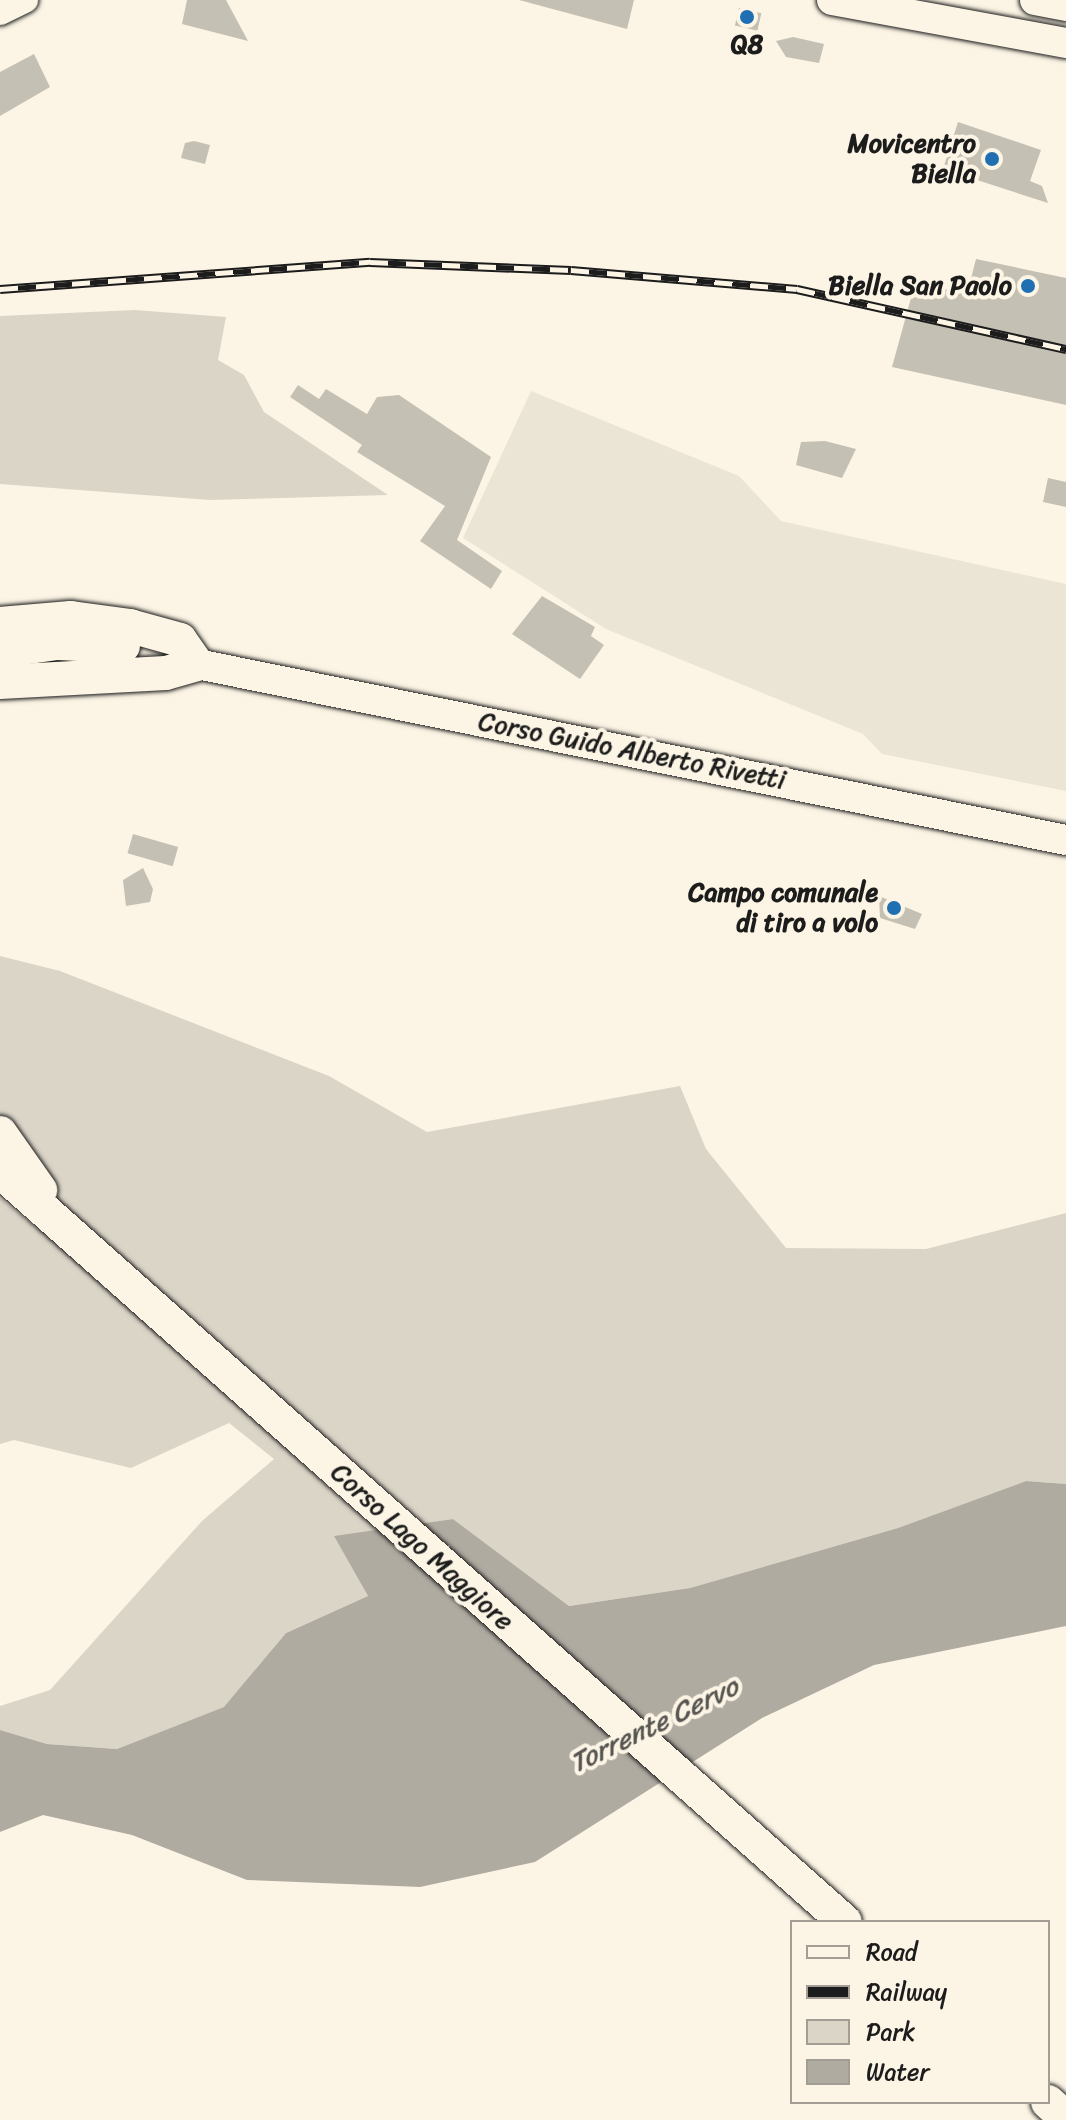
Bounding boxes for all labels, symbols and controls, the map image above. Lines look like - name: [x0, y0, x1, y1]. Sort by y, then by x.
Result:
- marker: Q8: [738, 8, 756, 26]
- place label: Q8: [731, 29, 763, 61]
- place label: Movicentro Biella: [847, 128, 976, 190]
- marker: Movicentro Biella: [983, 150, 1001, 168]
- place label: Biella San Paolo: [828, 270, 1012, 302]
- marker: Biella San Paolo: [1019, 277, 1037, 295]
- street label: Corso Guido Alberto Rivetti: [475, 706, 789, 796]
- place label: Campo comunale di tiro a volo: [687, 877, 878, 938]
- marker: Campo comunale di tiro a volo: [885, 899, 903, 917]
- street label: Corso Lago Maggiore: [324, 1457, 520, 1637]
- water label: Torrente Cervo: [564, 1670, 744, 1780]
- legend: [790, 1920, 1050, 2104]
- text: Road: [866, 1931, 917, 1973]
- text: Railway: [866, 1971, 947, 2013]
- text: Park: [866, 2011, 915, 2053]
- text: Water: [866, 2051, 929, 2093]

